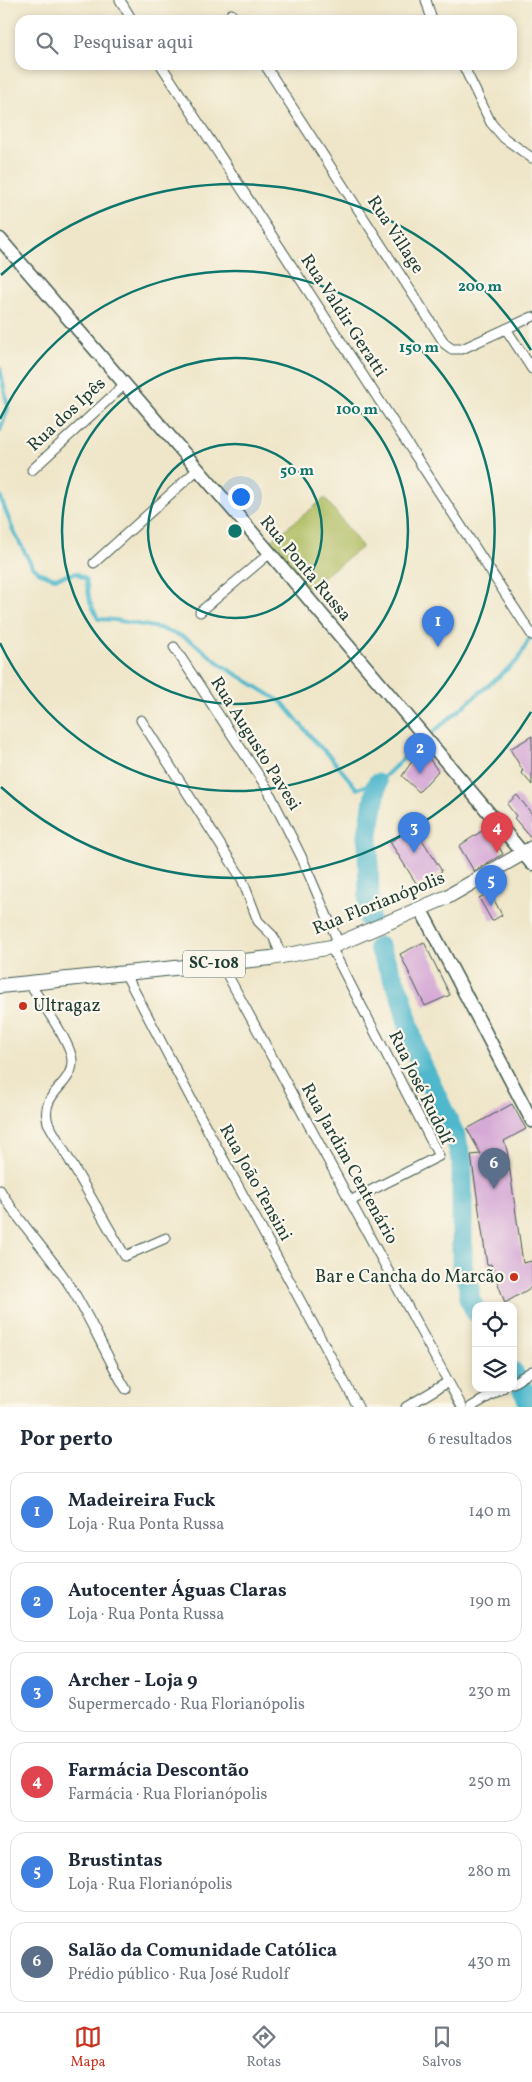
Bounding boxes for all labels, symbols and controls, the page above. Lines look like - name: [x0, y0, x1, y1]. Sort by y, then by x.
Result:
- search box: [15, 15, 517, 70]
- icon: search: [33, 29, 61, 57]
- text: Pesquisar aqui: [73, 30, 193, 56]
- street label: Rua Village: [360, 191, 430, 279]
- street label: Rua Valdir Geratti: [294, 250, 392, 382]
- text: 200 m: [458, 277, 502, 298]
- text: 150 m: [399, 338, 439, 359]
- street label: Rua dos Ipês: [22, 372, 112, 458]
- text: 100 m: [336, 400, 379, 421]
- text: 50 m: [280, 461, 314, 482]
- your location: [228, 484, 254, 510]
- street label: Rua Ponta Russa: [253, 511, 357, 627]
- centre of rings: [226, 522, 244, 540]
- pin: 1: [422, 606, 454, 647]
- street label: Rua Augusto Pavesi: [204, 672, 306, 816]
- pin: 2: [404, 733, 436, 774]
- pin: 3: [398, 812, 430, 853]
- pin: 4: [481, 812, 513, 853]
- pin: 5: [475, 865, 507, 906]
- street label: Rua Florianópolis: [309, 866, 449, 942]
- road number: SC-108: [183, 951, 245, 978]
- place label: Ultragaz: [33, 994, 101, 1019]
- marker: Ultragaz: [17, 1000, 29, 1012]
- street label: Rua José Rudolf: [382, 1027, 459, 1151]
- street label: Rua Jardim Centenário: [294, 1079, 404, 1249]
- street label: Rua João Tensini: [213, 1120, 297, 1246]
- pin: 6: [478, 1148, 510, 1189]
- place label: Bar e Cancha do Marcão: [315, 1265, 504, 1290]
- marker: Bar e Cancha do Marcão: [508, 1271, 520, 1283]
- map controls: [472, 1302, 517, 1392]
- button: locate: [472, 1302, 517, 1347]
- button: layers: [472, 1347, 517, 1392]
- text: Por perto: [20, 1425, 113, 1454]
- text: 6 resultados: [428, 1429, 512, 1451]
- text: Madeireira Fuck: [68, 1488, 216, 1514]
- text: 1: [34, 1501, 40, 1523]
- text: 140 m: [469, 1501, 511, 1523]
- text: Loja · Rua Ponta Russa: [68, 1514, 224, 1536]
- text: Autocenter Águas Claras: [68, 1578, 287, 1604]
- text: 2: [33, 1591, 41, 1613]
- text: 190 m: [469, 1591, 511, 1613]
- text: Loja · Rua Ponta Russa: [68, 1604, 224, 1626]
- text: Archer - Loja 9: [68, 1668, 197, 1694]
- text: 3: [33, 1681, 41, 1703]
- text: 230 m: [468, 1681, 511, 1703]
- text: Supermercado · Rua Florianópolis: [68, 1694, 305, 1716]
- text: Farmácia Descontão: [68, 1758, 249, 1784]
- text: 4: [32, 1771, 42, 1793]
- text: 250 m: [468, 1771, 511, 1793]
- text: Farmácia · Rua Florianópolis: [68, 1784, 267, 1806]
- text: Brustintas: [68, 1848, 162, 1874]
- text: 5: [33, 1861, 41, 1883]
- text: 280 m: [467, 1861, 511, 1883]
- text: Loja · Rua Florianópolis: [68, 1874, 232, 1896]
- text: Salão da Comunidade Católica: [68, 1938, 337, 1964]
- text: 6: [33, 1951, 41, 1973]
- text: 430 m: [467, 1951, 511, 1973]
- text: Prédio público · Rua José Rudolf: [68, 1964, 289, 1986]
- tab: Mapa: [70, 2023, 105, 2072]
- tab: Rotas: [246, 2023, 281, 2072]
- tab: Salvos: [422, 2023, 462, 2072]

